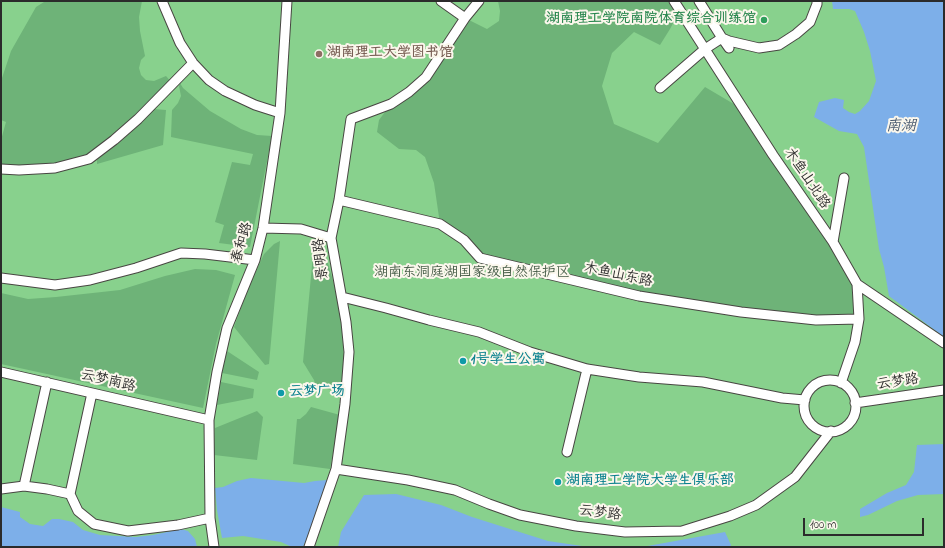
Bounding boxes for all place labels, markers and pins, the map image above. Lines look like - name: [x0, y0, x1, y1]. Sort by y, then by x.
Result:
- place label: 湖南理工学院南院体育综合训练馆: [546, 12, 756, 28]
- marker: 湖南理工学院南院体育综合训练馆: [759, 15, 769, 25]
- place label: 湖南理工大学图书馆: [327, 46, 453, 62]
- marker: 湖南理工大学图书馆: [314, 49, 324, 59]
- place label: 1号学生公寓: [471, 353, 545, 369]
- marker: 1号学生公寓: [458, 356, 468, 366]
- place label: 云梦广场: [289, 385, 345, 401]
- marker: 云梦广场: [276, 388, 286, 398]
- place label: 湖南理工学院大学生俱乐部: [566, 474, 734, 490]
- marker: 湖南理工学院大学生俱乐部: [553, 477, 563, 487]

